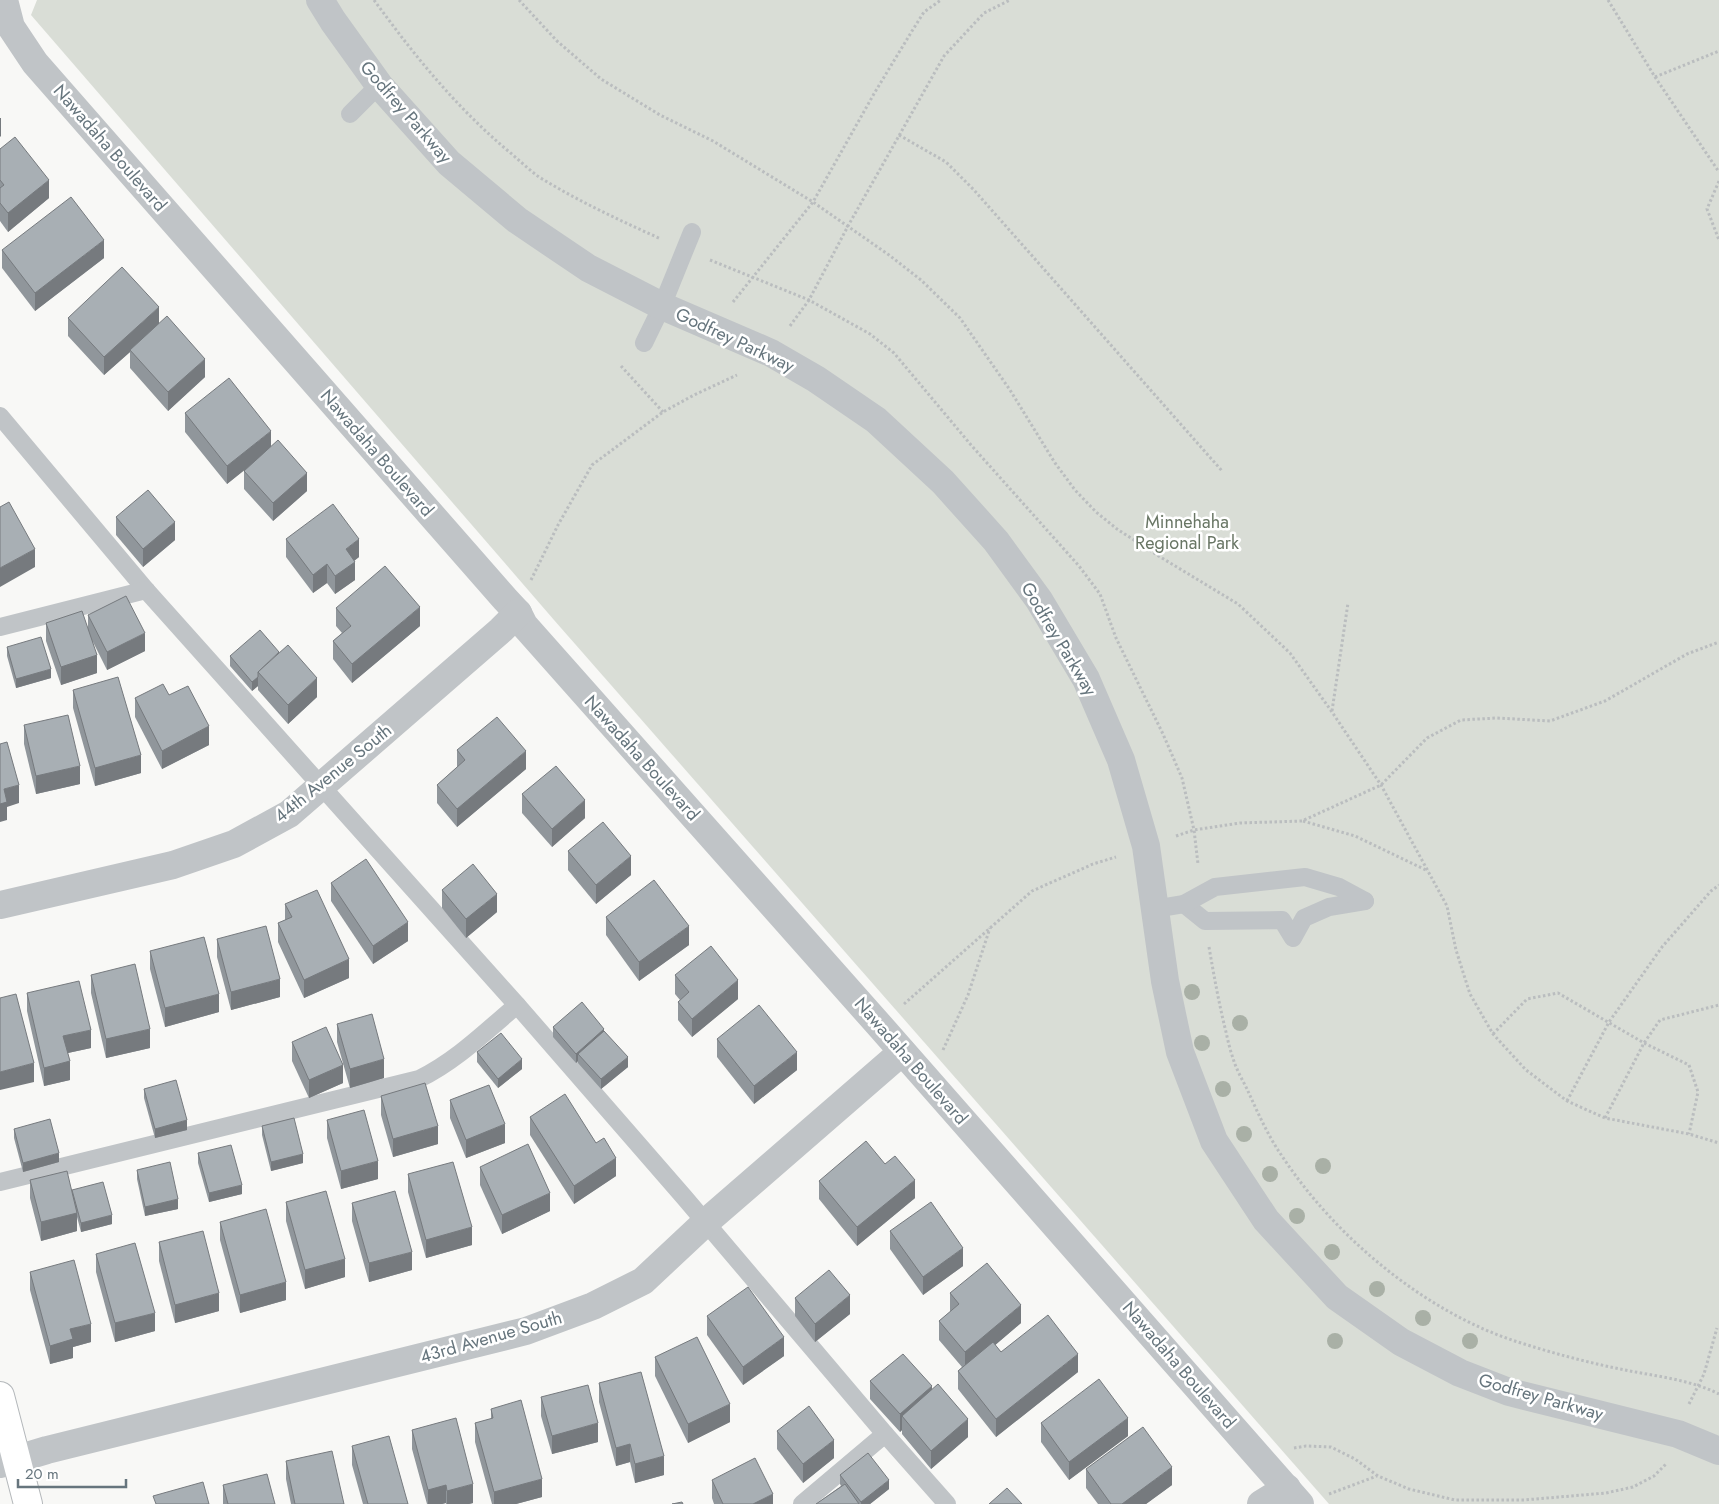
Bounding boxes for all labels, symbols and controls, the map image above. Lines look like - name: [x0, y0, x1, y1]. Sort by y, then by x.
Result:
- street label: Godfrey Parkway: [354, 55, 458, 169]
- street label: Nawadaha Boulevard: [47, 79, 173, 217]
- street label: Godfrey Parkway: [671, 301, 799, 379]
- street label: Nawadaha Boulevard: [314, 384, 440, 522]
- park label: Minnehaha Regional Park: [1135, 509, 1239, 556]
- street label: Godfrey Parkway: [1015, 577, 1103, 701]
- street label: Nawadaha Boulevard: [578, 689, 706, 827]
- street label: 44th Avenue South: [269, 717, 397, 829]
- street label: Nawadaha Boulevard: [848, 992, 974, 1130]
- street label: Nawadaha Boulevard: [1116, 1296, 1242, 1434]
- street label: 43rd Avenue South: [417, 1304, 565, 1370]
- street label: Godfrey Parkway: [1476, 1367, 1606, 1427]
- scale bar: [18, 1456, 125, 1488]
- text: 20 m: [25, 1463, 59, 1485]

